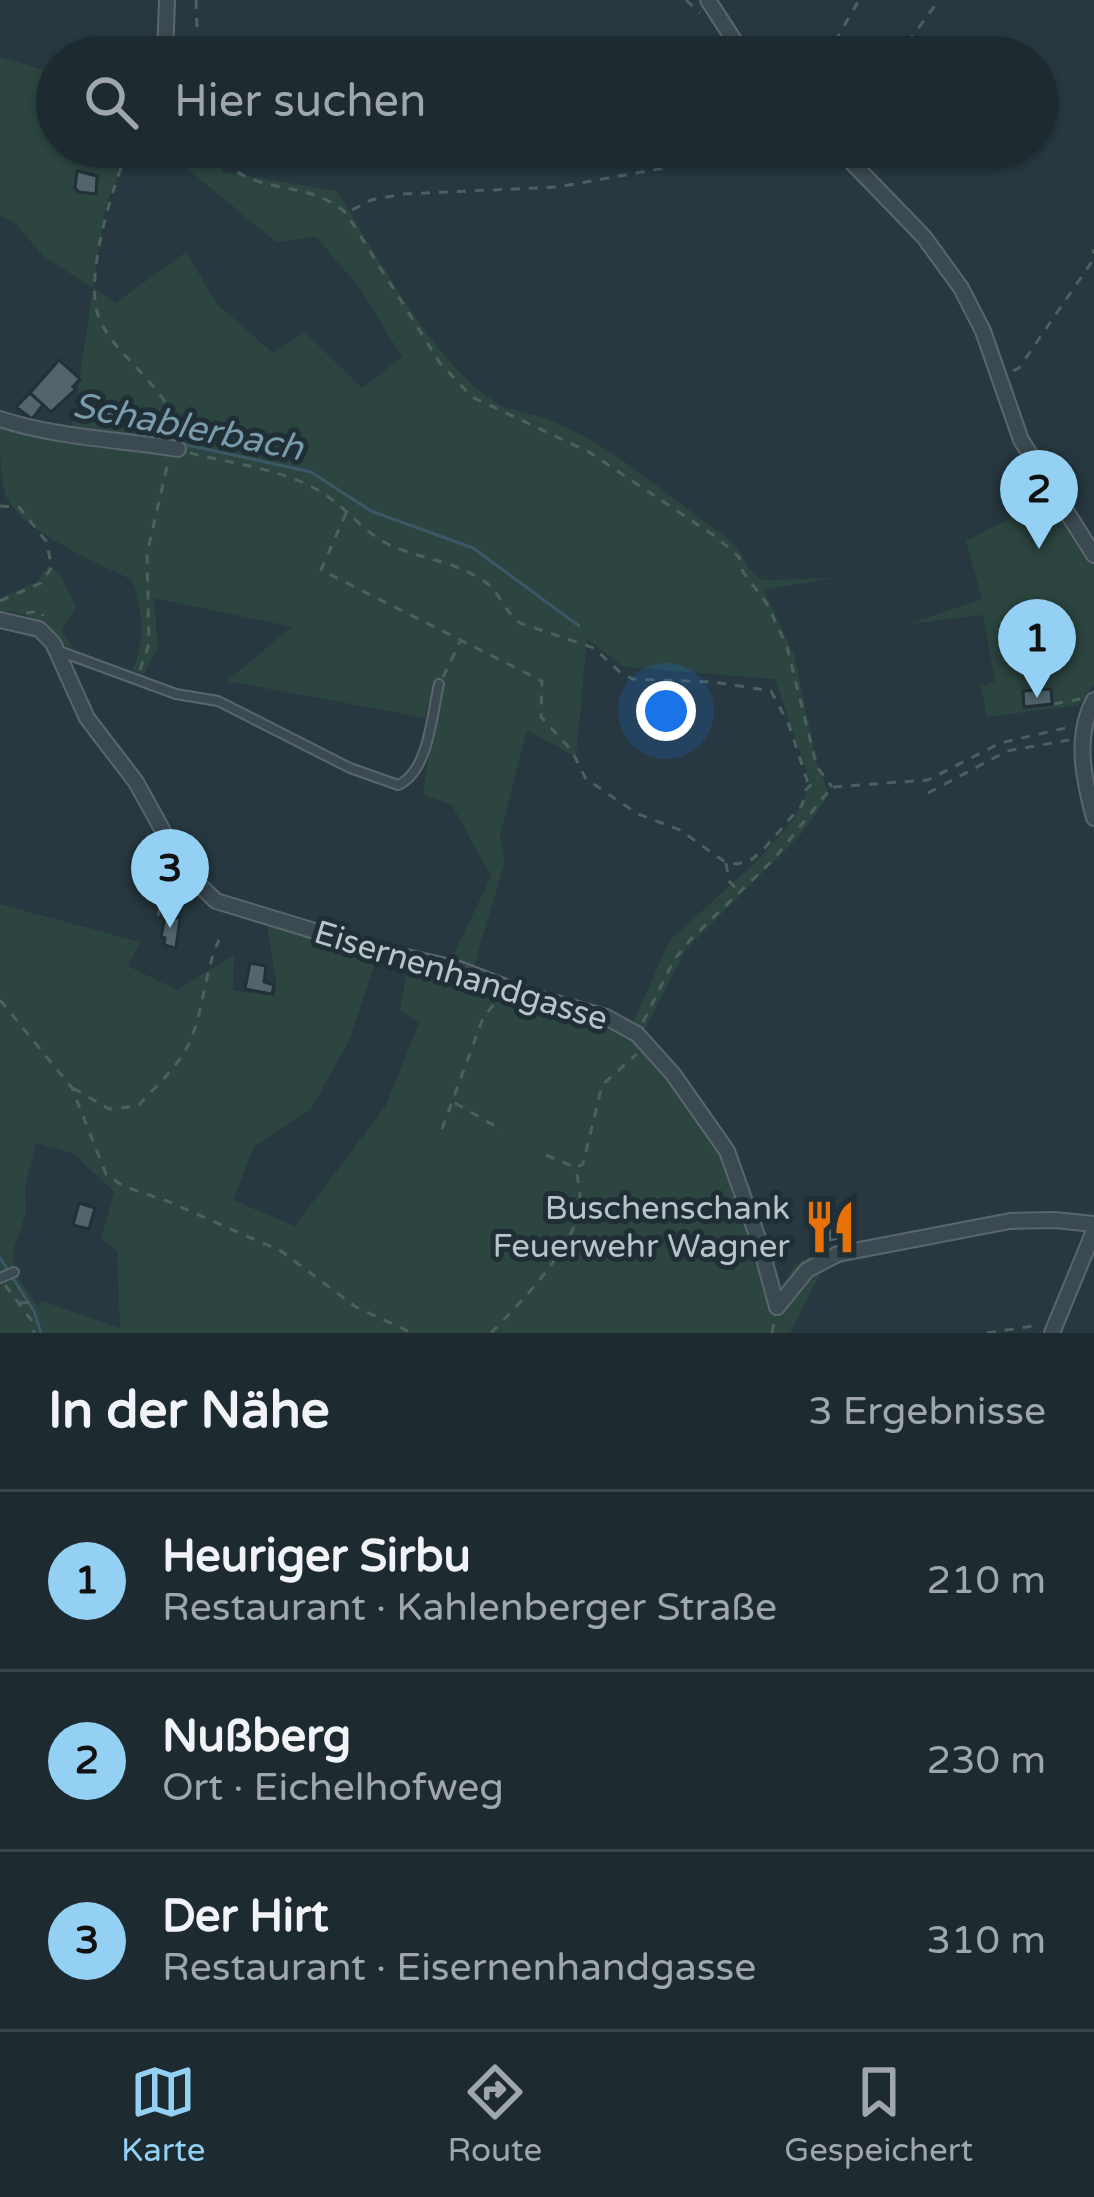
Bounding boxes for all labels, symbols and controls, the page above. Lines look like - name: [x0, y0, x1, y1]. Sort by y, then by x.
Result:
- search box: [36, 36, 1058, 168]
- icon: search: [78, 69, 144, 135]
- text: Hier suchen: [174, 75, 426, 129]
- water label: Schablerbach: [69, 384, 308, 471]
- pin: 2: [1000, 450, 1078, 549]
- pin: 1: [998, 599, 1076, 698]
- your location: [636, 681, 696, 741]
- pin: 3: [131, 829, 209, 928]
- street label: Eisernenhandgasse: [310, 913, 612, 1039]
- place label: Buschenschank Feuerwehr Wagner: [492, 1189, 790, 1266]
- restaurant icon: Buschenschank Feuerwehr Wagner: [801, 1198, 859, 1256]
- text: In der Nähe: [48, 1380, 330, 1442]
- text: 3 Ergebnisse: [808, 1388, 1046, 1435]
- text: Heuriger Sirbu: [162, 1530, 471, 1584]
- text: 1: [75, 1557, 99, 1604]
- text: 210 m: [927, 1557, 1046, 1604]
- text: Restaurant · Kahlenberger Straße: [162, 1584, 777, 1631]
- text: Nußberg: [162, 1710, 351, 1764]
- text: 2: [75, 1737, 99, 1784]
- text: 230 m: [927, 1737, 1046, 1784]
- text: Ort · Eichelhofweg: [162, 1764, 504, 1811]
- text: Der Hirt: [162, 1890, 329, 1944]
- text: 3: [75, 1917, 99, 1964]
- text: 310 m: [927, 1917, 1046, 1964]
- text: Restaurant · Eisernenhandgasse: [162, 1944, 756, 1991]
- tab: Karte: [121, 2059, 205, 2170]
- tab: Route: [447, 2059, 542, 2170]
- tab: Gespeichert: [784, 2059, 973, 2170]

